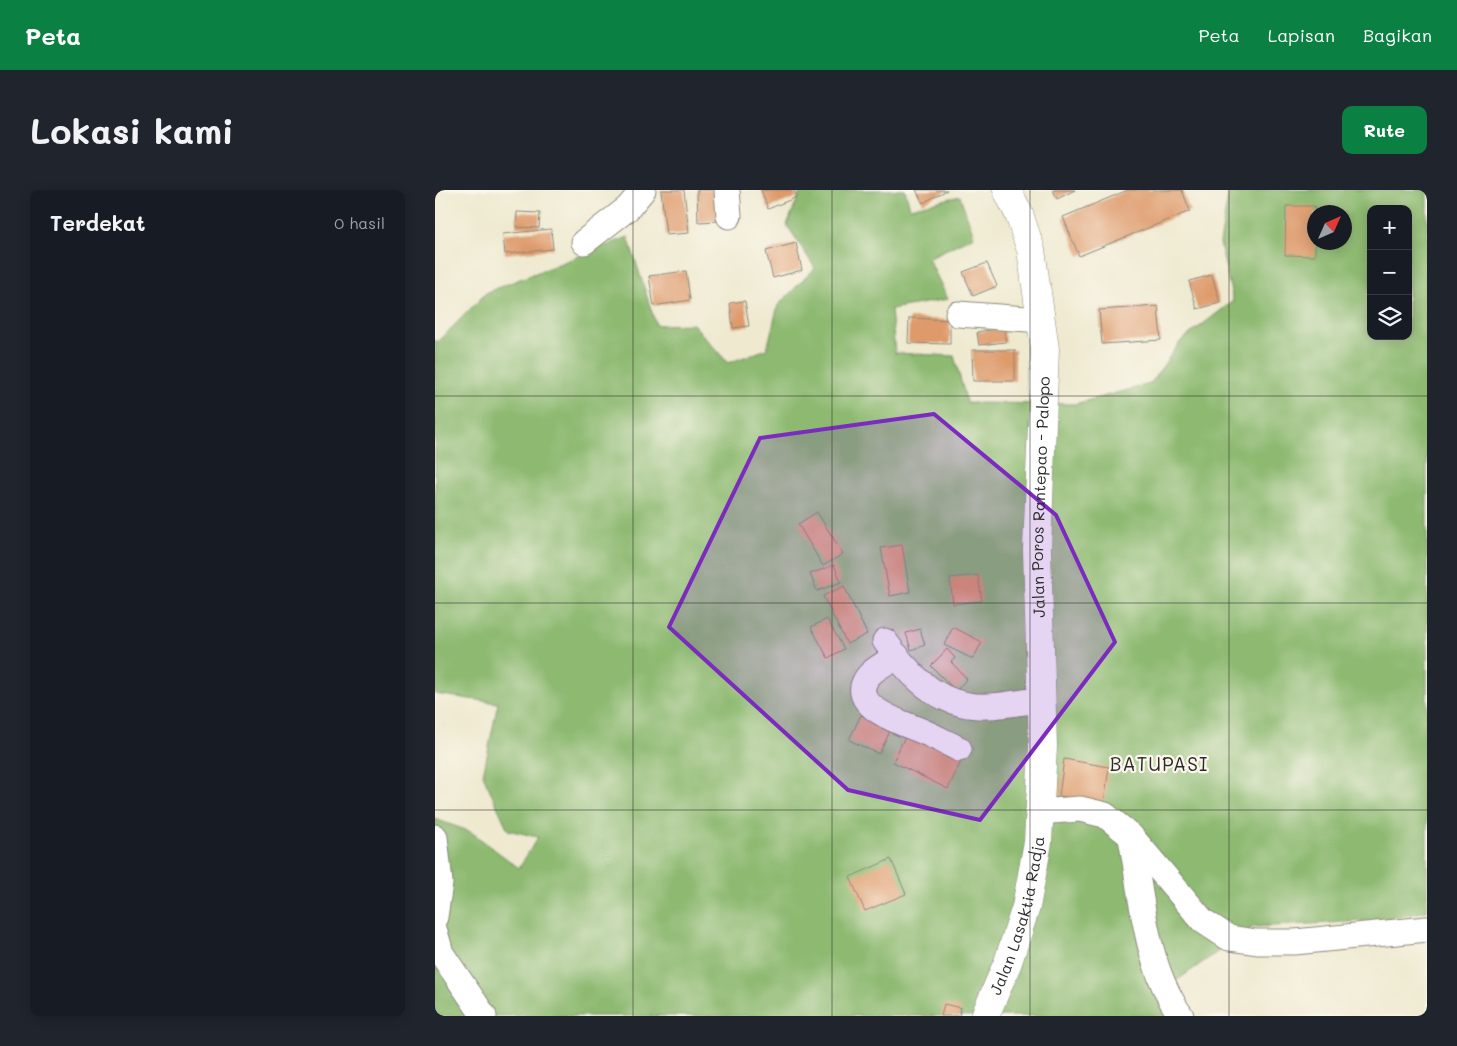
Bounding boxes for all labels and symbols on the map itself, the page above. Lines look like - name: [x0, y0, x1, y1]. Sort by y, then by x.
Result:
- north arrow: [1307, 205, 1352, 250]
- street label: Jalan Poros Rantepao - Palopo: [1026, 376, 1054, 618]
- district label: BATUPASI: [1110, 751, 1208, 776]
- street label: Jalan Lasaktia Radja: [984, 836, 1048, 998]

